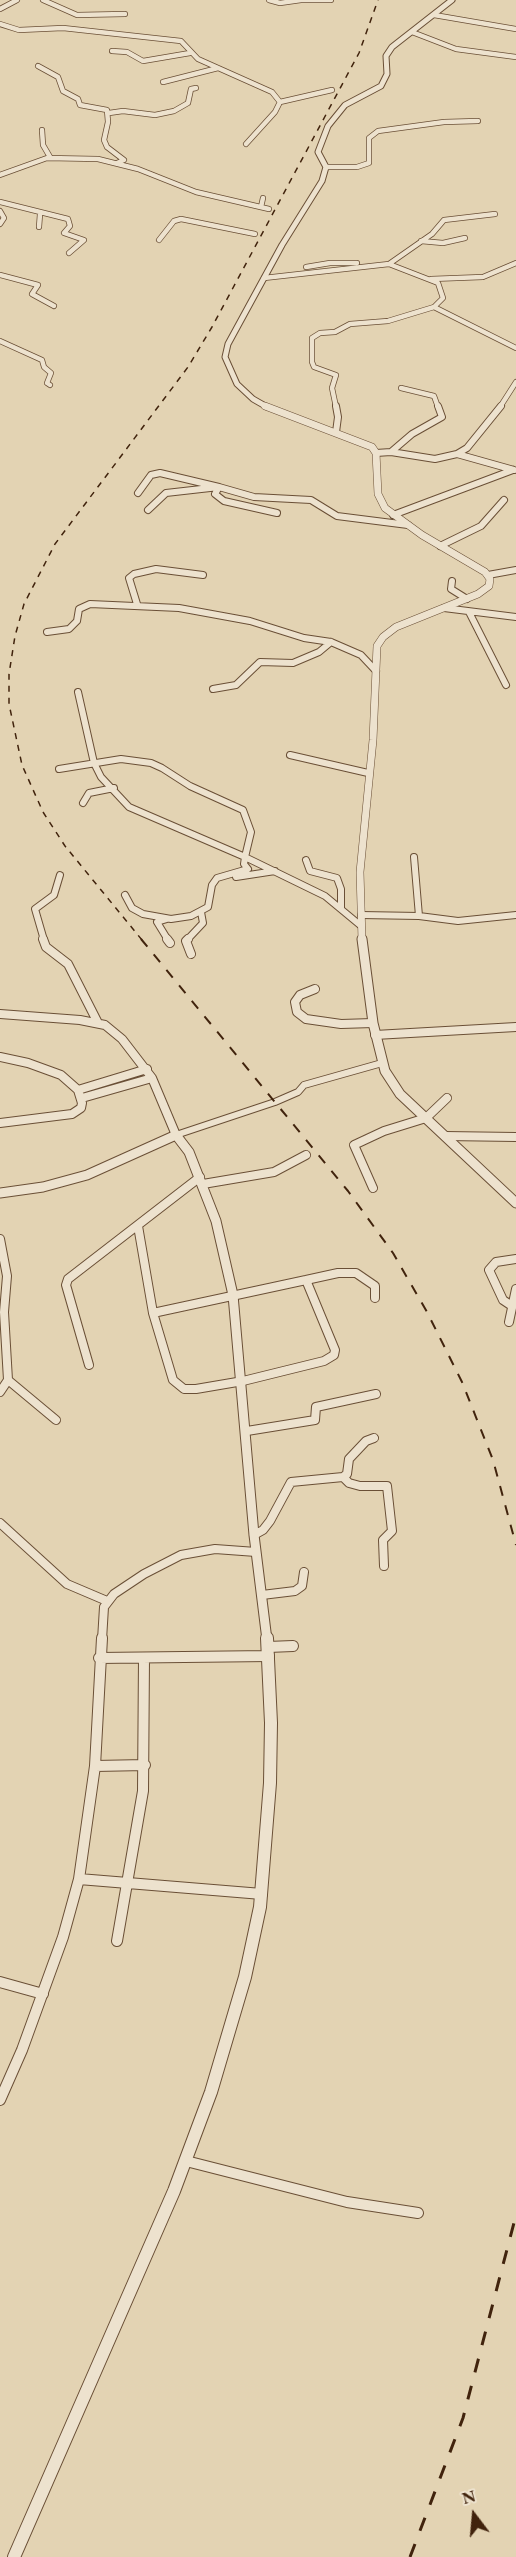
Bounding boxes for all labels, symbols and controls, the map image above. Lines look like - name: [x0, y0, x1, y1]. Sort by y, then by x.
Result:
- north arrow: [444, 2485, 504, 2545]
- text: N: [460, 2485, 478, 2509]

